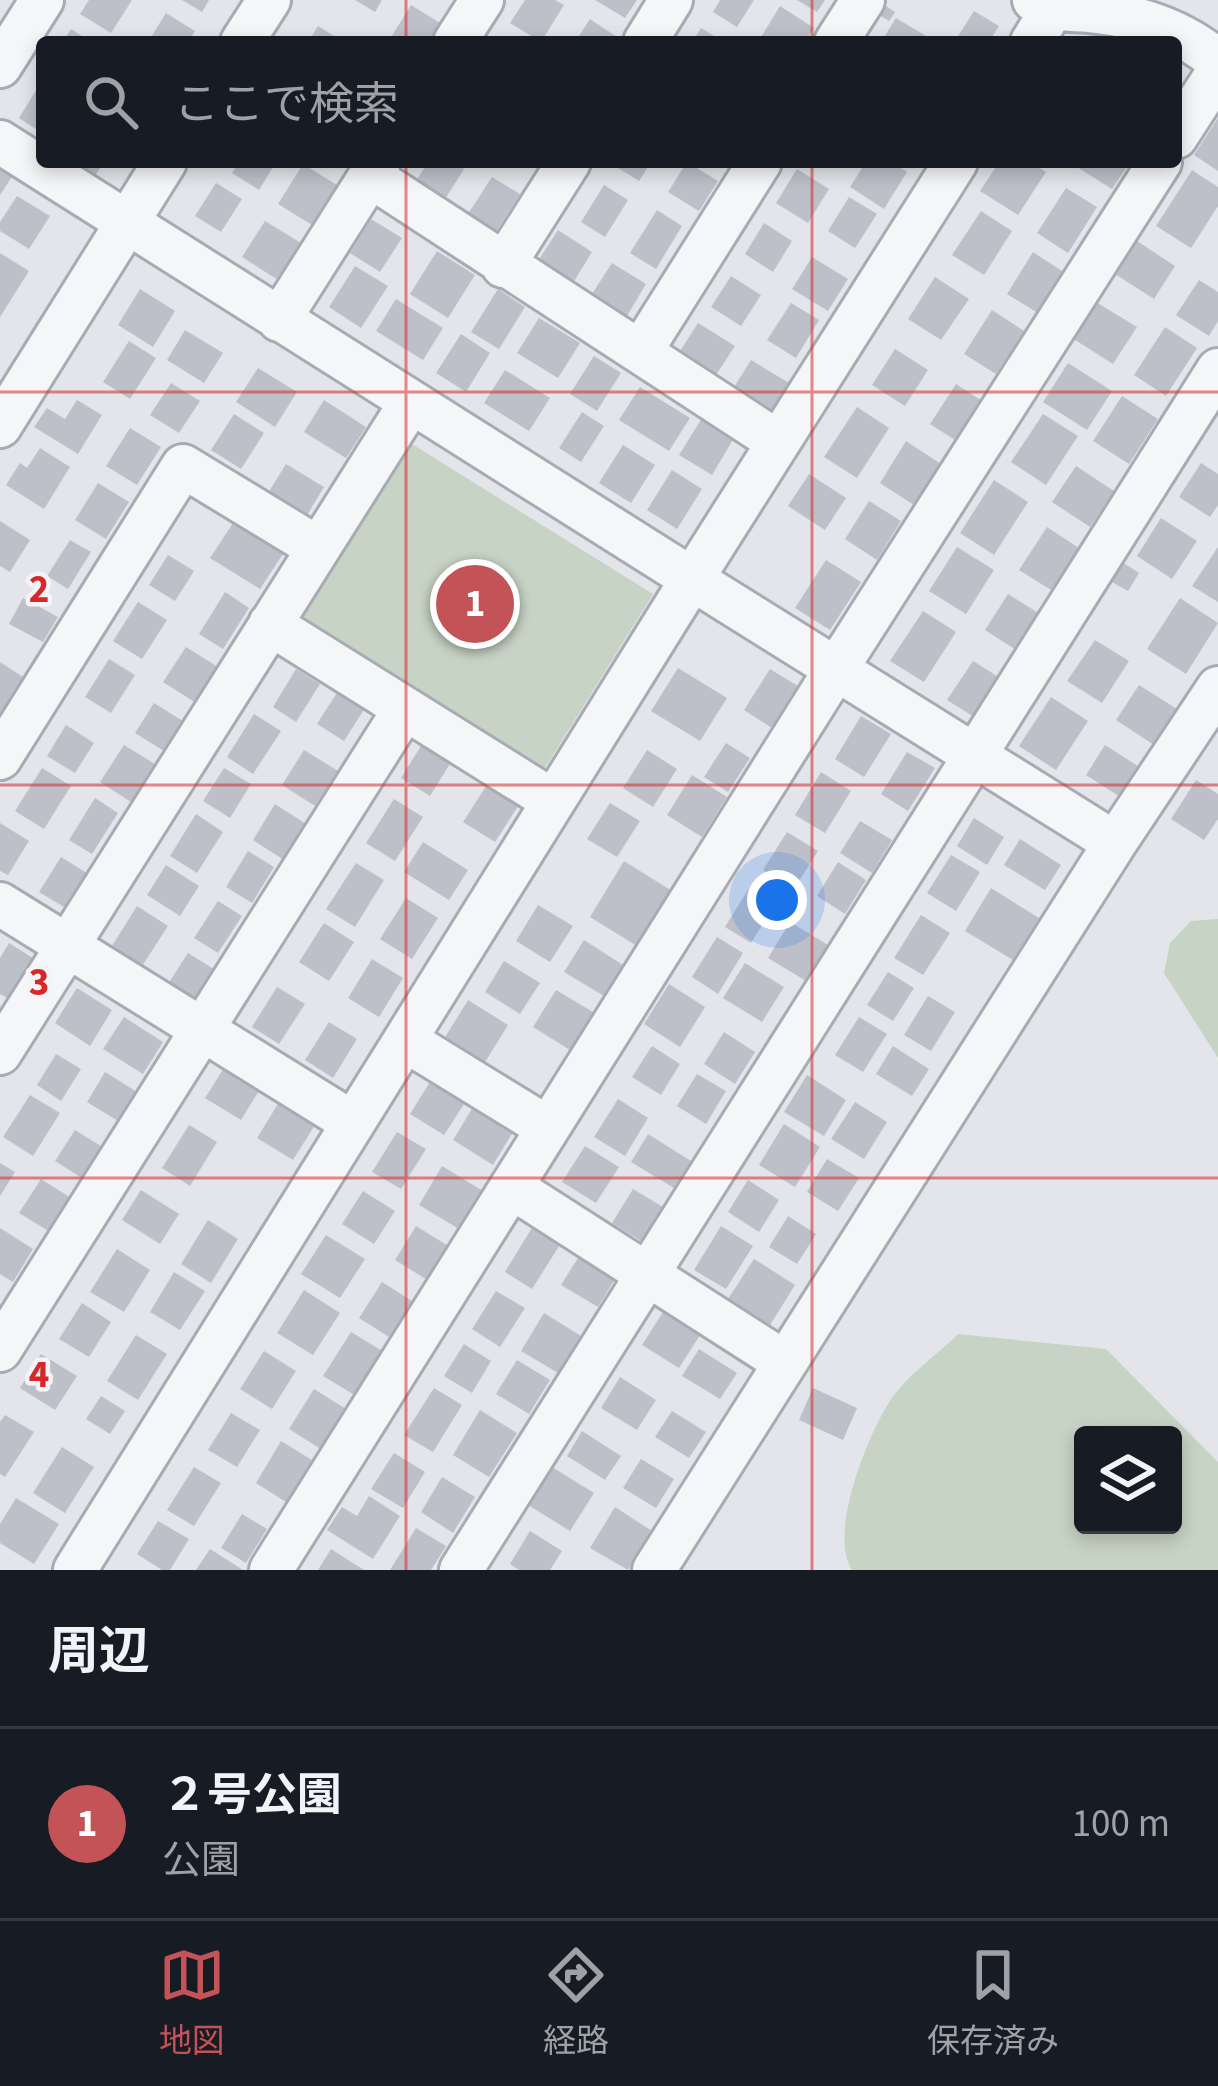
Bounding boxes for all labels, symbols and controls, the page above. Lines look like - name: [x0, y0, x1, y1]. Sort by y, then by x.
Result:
- search box: [36, 36, 1182, 168]
- icon: search: [78, 69, 144, 135]
- text: ここで検索: [174, 73, 399, 137]
- pin: 1: [436, 559, 514, 649]
- text: 2: [29, 562, 49, 618]
- your location: [747, 870, 807, 930]
- text: 3: [29, 955, 49, 1011]
- text: 4: [29, 1347, 49, 1403]
- map controls: [1074, 1426, 1182, 1534]
- button: layers: [1074, 1426, 1182, 1534]
- text: 周辺: [48, 1616, 150, 1688]
- text: ２号公園: [162, 1764, 342, 1828]
- text: 1: [77, 1796, 97, 1852]
- text: 100 m: [1072, 1796, 1170, 1852]
- text: 公園: [162, 1833, 240, 1889]
- tab: 地図: [159, 1942, 225, 2065]
- tab: 経路: [543, 1942, 609, 2065]
- tab: 保存済み: [927, 1942, 1059, 2065]

